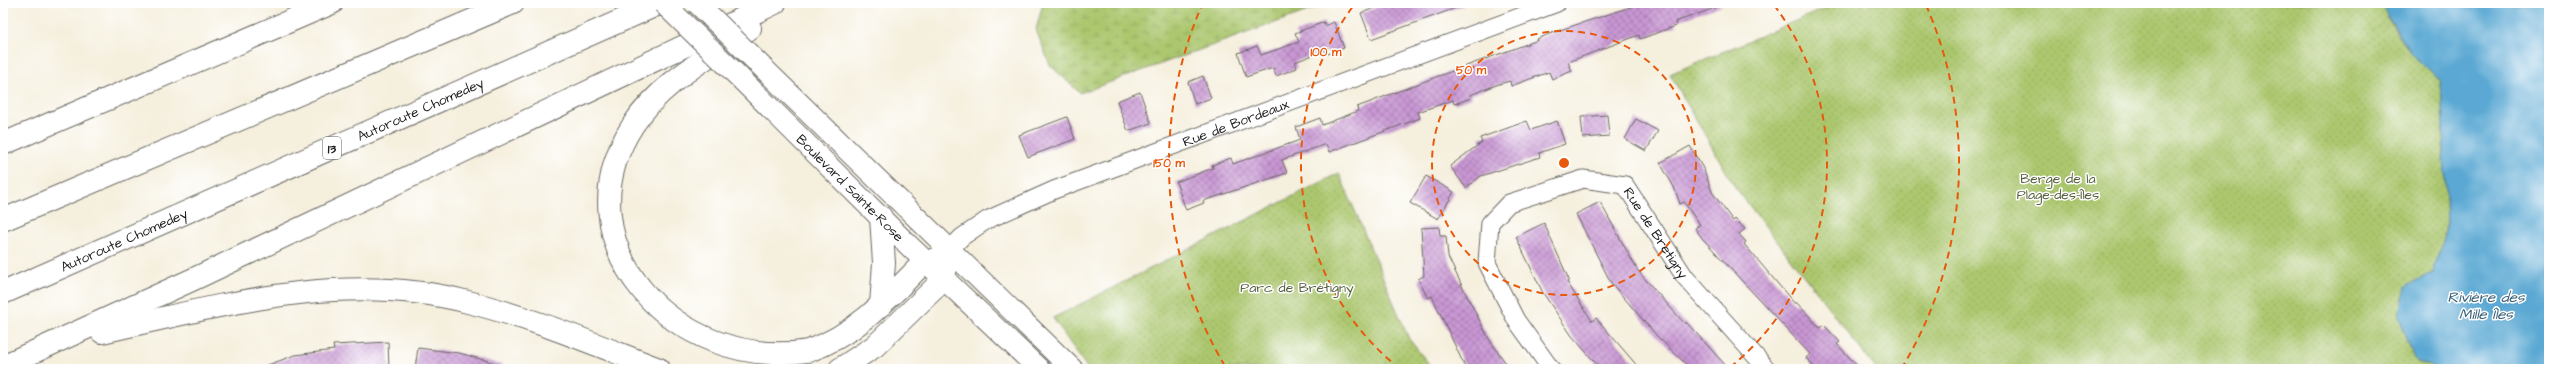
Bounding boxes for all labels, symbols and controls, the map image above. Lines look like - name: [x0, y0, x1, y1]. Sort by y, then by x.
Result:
- text: 100 m: [1311, 44, 1342, 61]
- text: 50 m: [1456, 62, 1487, 79]
- street label: Autoroute Chomedey: [354, 73, 488, 147]
- street label: Rue de Bordeaux: [1180, 94, 1292, 152]
- street label: Boulevard Sainte-Rose: [791, 130, 908, 247]
- road number: 13: [323, 137, 341, 159]
- text: 150 m: [1153, 155, 1186, 172]
- centre of rings: [1557, 156, 1571, 170]
- park label: Berge de la Plage-des-Îles: [2017, 169, 2099, 205]
- street label: Rue de Bretigny: [1618, 184, 1693, 283]
- street label: Autoroute Chomedey: [58, 204, 191, 277]
- park label: Parc de Brétigny: [1240, 278, 1354, 298]
- water label: Rivière des Mille Îles: [2448, 287, 2526, 325]

